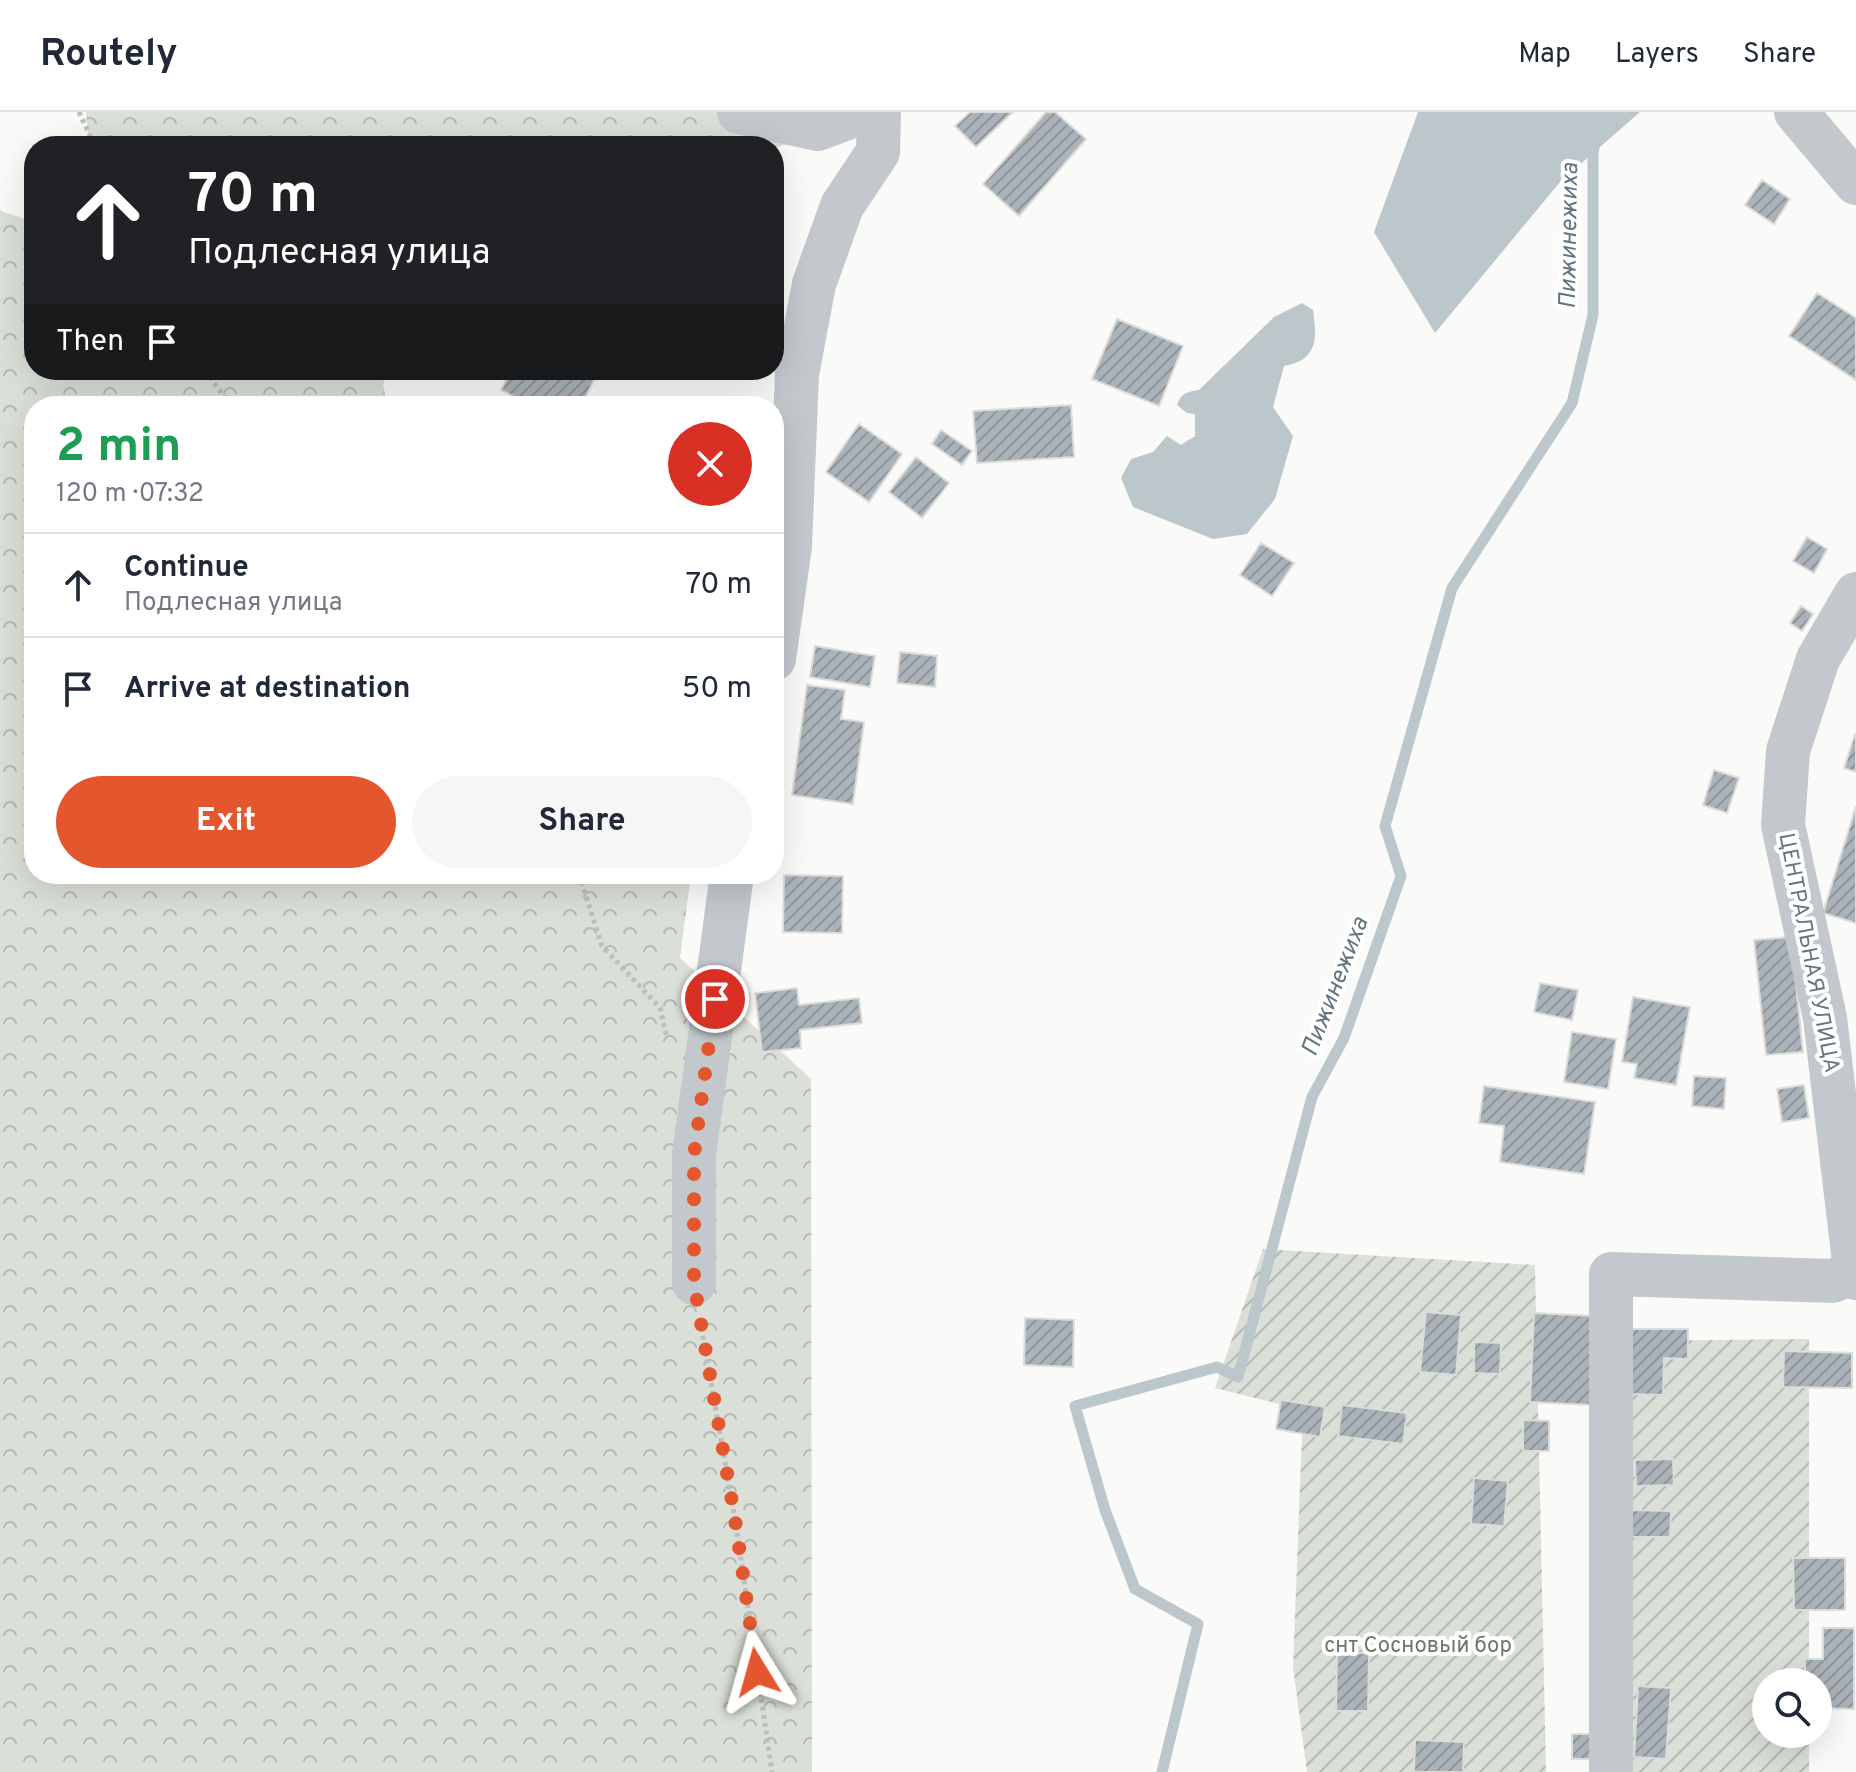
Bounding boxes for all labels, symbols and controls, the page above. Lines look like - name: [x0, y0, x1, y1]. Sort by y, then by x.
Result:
- text: Routely: [40, 31, 178, 80]
- text: Map: [1518, 37, 1571, 73]
- text: Layers: [1615, 37, 1699, 73]
- text: Share: [1743, 37, 1816, 73]
- text: 70 m: [188, 162, 318, 232]
- water label: Пижинежиха: [1554, 162, 1586, 309]
- icon: ahead: [56, 168, 160, 272]
- text: Подлесная улица: [188, 231, 491, 277]
- icon: arrive: [140, 320, 184, 364]
- text: Then: [56, 324, 124, 361]
- text: 2 min: [56, 418, 181, 478]
- button: close: [668, 422, 752, 506]
- text: 120 m · 07:32: [56, 478, 204, 511]
- text: Continue: [124, 550, 249, 587]
- icon: ahead: [56, 563, 100, 607]
- text: 70 m: [686, 567, 752, 604]
- text: Подлесная улица: [124, 587, 342, 620]
- icon: arrive: [56, 667, 100, 711]
- text: Arrive at destination: [124, 671, 410, 708]
- text: 50 m: [682, 671, 752, 708]
- button: Exit: [56, 776, 396, 868]
- button: Share: [412, 776, 752, 868]
- street label: ЦЕНТРАЛЬНАЯ УЛИЦА: [1771, 831, 1845, 1075]
- water label: Пижинежиха: [1296, 913, 1376, 1061]
- pin: [681, 965, 749, 1033]
- icon: arrive: [693, 977, 737, 1021]
- position arrow: [715, 1630, 799, 1714]
- park label: снт Сосновый бор: [1324, 1633, 1512, 1660]
- map controls: [1752, 1668, 1832, 1748]
- button: search: [1752, 1668, 1832, 1748]

